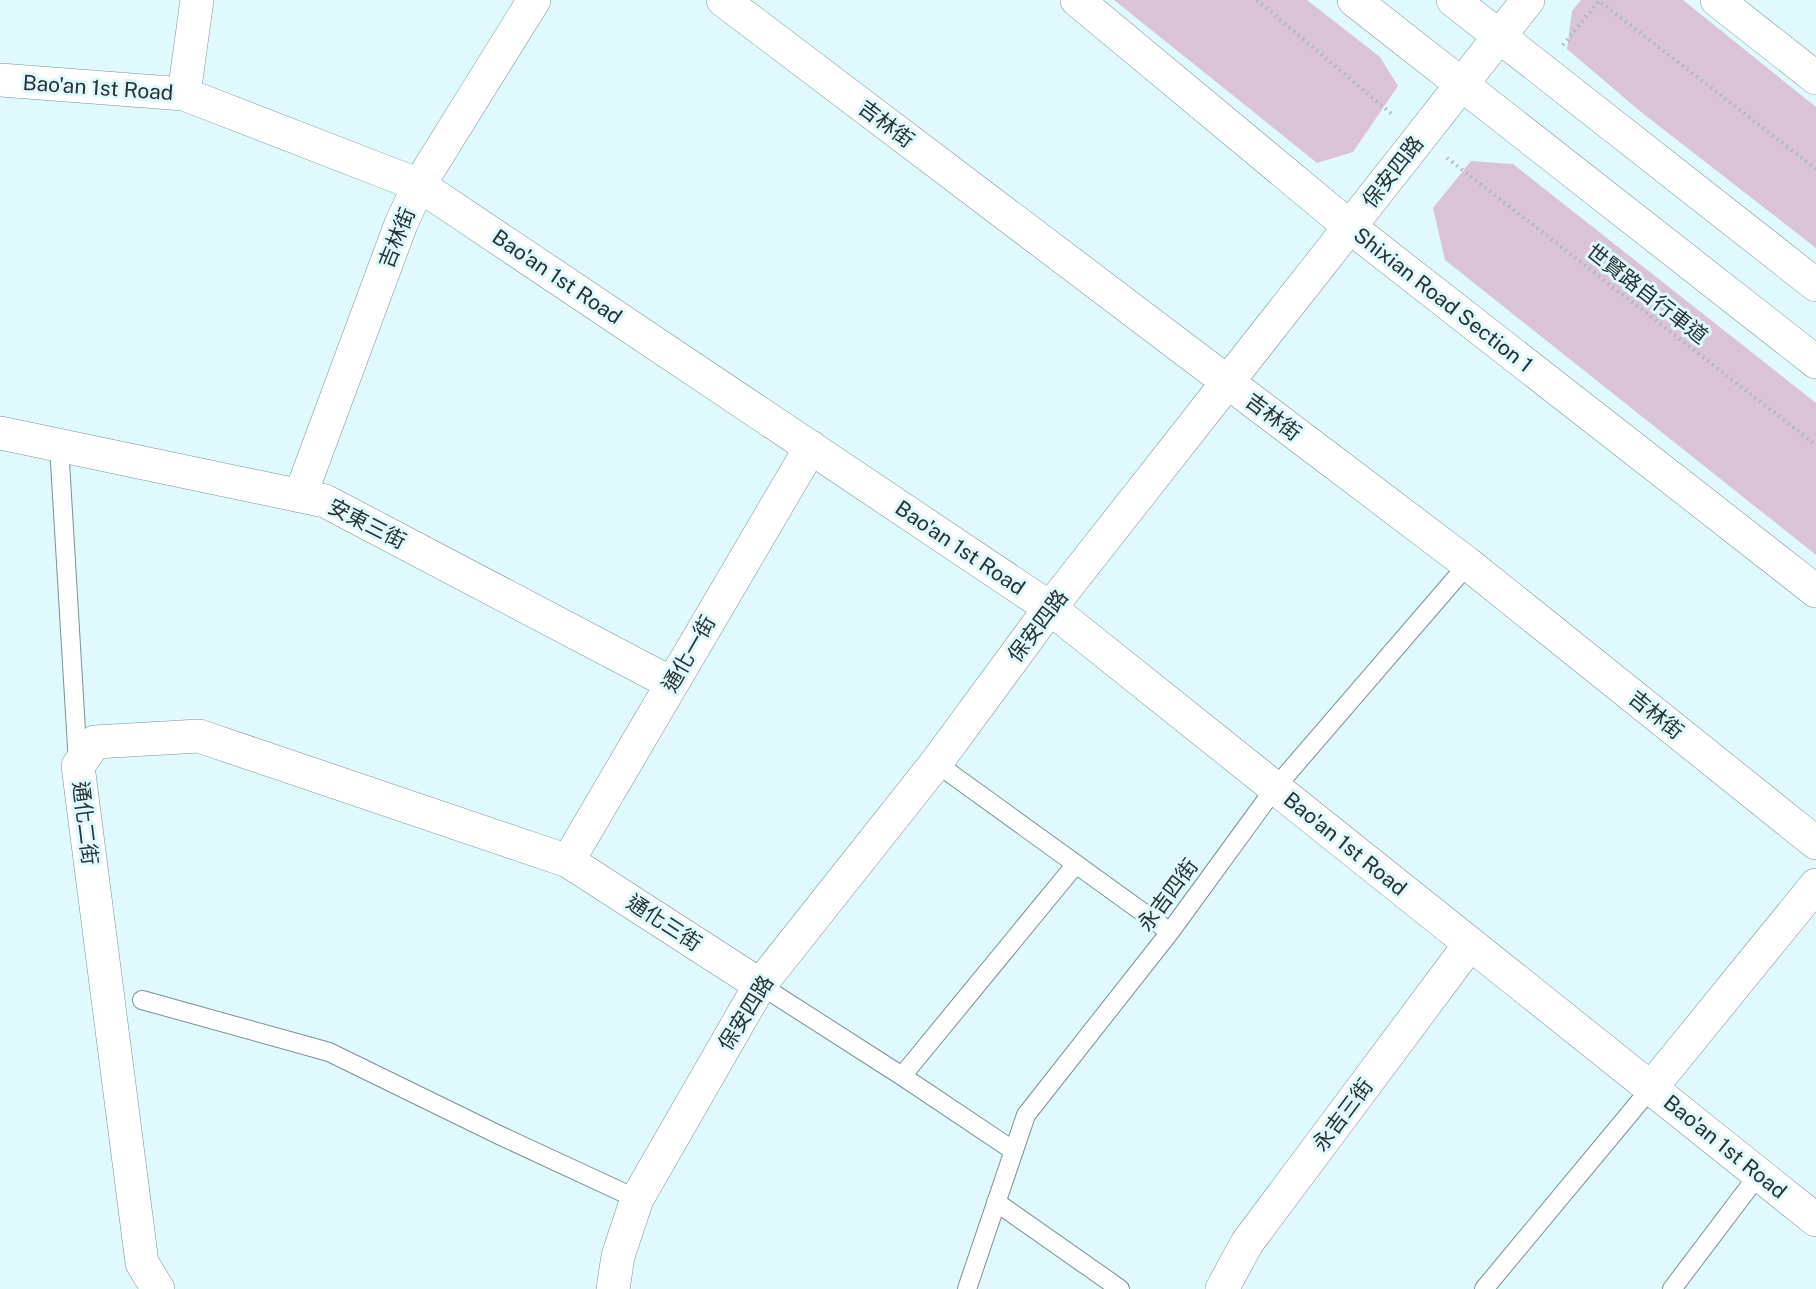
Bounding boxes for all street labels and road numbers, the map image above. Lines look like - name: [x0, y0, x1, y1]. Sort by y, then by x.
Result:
- street label: Bao'an 1st Road: [22, 70, 174, 105]
- street label: 吉林街: [854, 95, 919, 153]
- street label: 保安四路: [1357, 131, 1428, 212]
- street label: 吉林街: [373, 204, 420, 272]
- street label: Shixian Road Section 1: [1349, 222, 1538, 377]
- street label: Bao'an 1st Road: [488, 224, 627, 329]
- street label: 世賢路自行車道: [1582, 239, 1713, 349]
- street label: 吉林街: [1241, 388, 1306, 446]
- street label: 安東三街: [324, 493, 410, 554]
- street label: Bao'an 1st Road: [891, 495, 1030, 600]
- street label: 保安四路: [1002, 585, 1073, 667]
- street label: 通化一街: [657, 611, 720, 696]
- street label: 吉林街: [1624, 685, 1689, 744]
- street label: 通化二街: [68, 780, 103, 866]
- street label: Bao'an 1st Road: [1279, 786, 1412, 901]
- street label: 永吉四街: [1132, 854, 1203, 936]
- street label: 通化三街: [622, 889, 706, 956]
- street label: 保安四路: [713, 970, 778, 1055]
- street label: 永吉三街: [1307, 1074, 1378, 1156]
- street label: Bao'an 1st Road: [1659, 1089, 1792, 1204]

